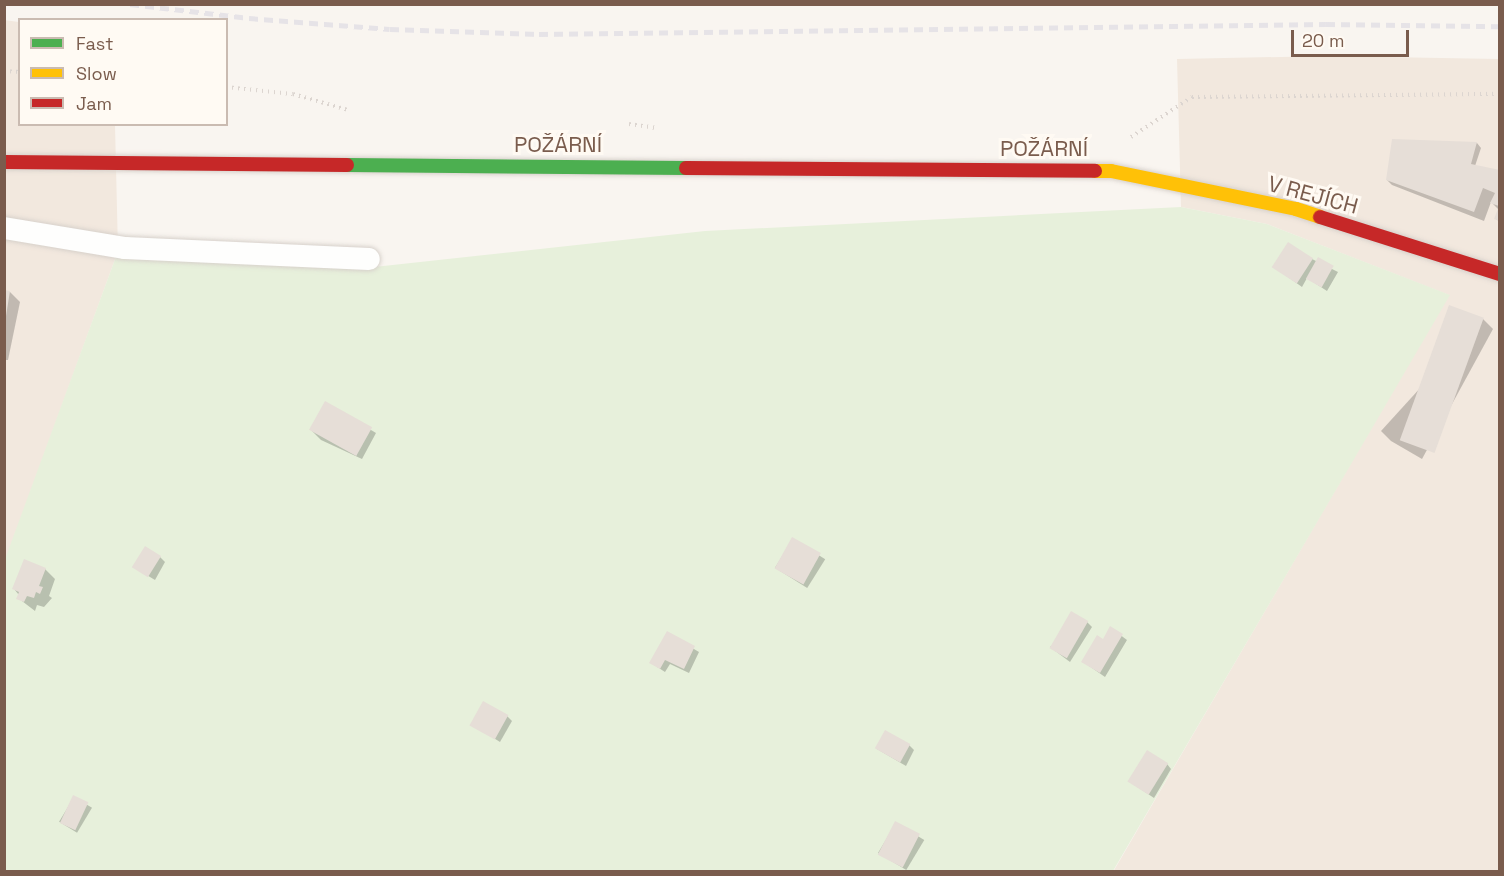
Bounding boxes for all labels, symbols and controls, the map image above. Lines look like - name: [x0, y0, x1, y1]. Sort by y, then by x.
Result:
- legend: [18, 18, 228, 126]
- scale bar: [1294, 18, 1412, 56]
- text: 20 m: [1302, 29, 1345, 52]
- text: Fast: [76, 32, 113, 55]
- text: Slow: [76, 62, 117, 85]
- text: Jam: [76, 92, 112, 115]
- street label: POŽÁRNÍ: [514, 132, 602, 158]
- street label: POŽÁRNÍ: [1000, 136, 1088, 162]
- street label: V REJÍCH: [1265, 170, 1361, 220]

